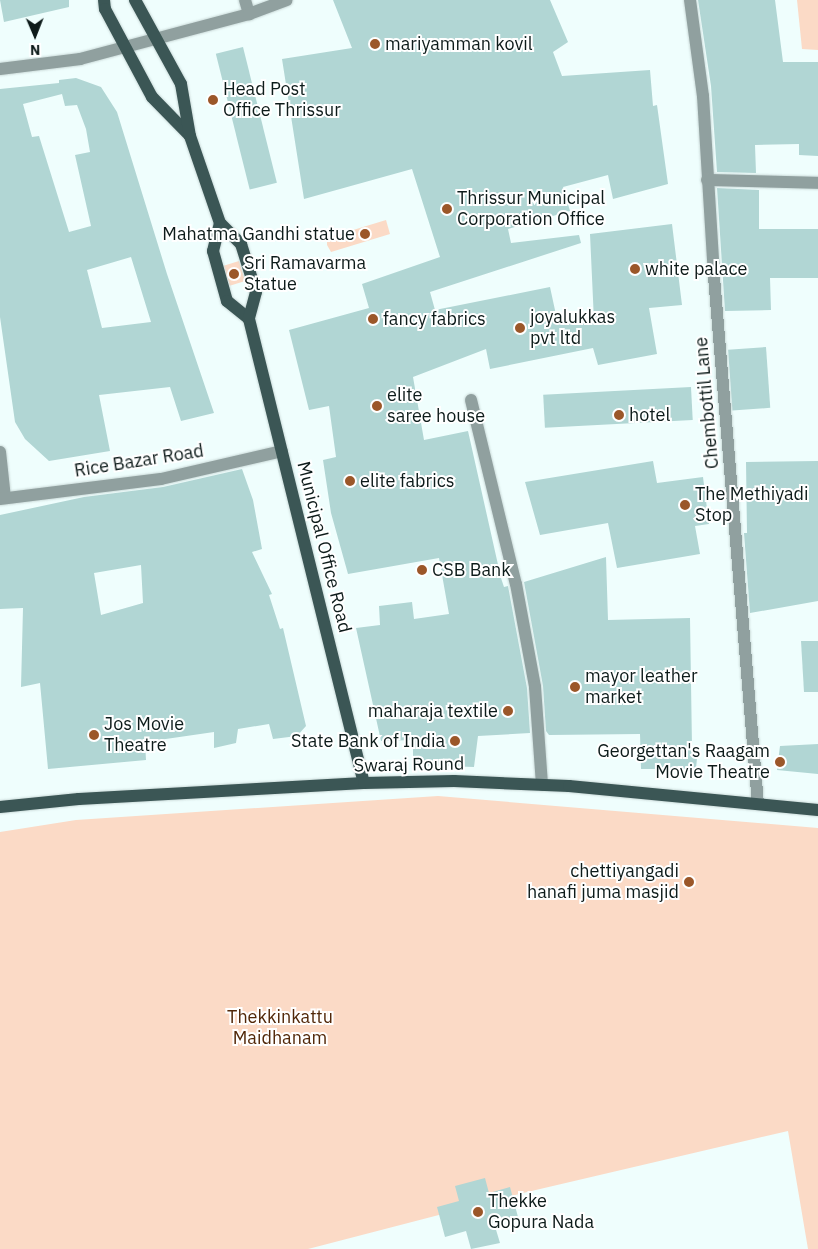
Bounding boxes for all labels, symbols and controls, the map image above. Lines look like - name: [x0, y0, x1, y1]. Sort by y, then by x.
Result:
- north arrow: [10, 10, 60, 60]
- place label: mariyamman kovil: [385, 33, 533, 55]
- marker: mariyamman kovil: [369, 38, 381, 50]
- text: N: [30, 41, 40, 59]
- place label: Head Post Office Thrissur: [223, 79, 341, 122]
- marker: Head Post Office Thrissur: [207, 94, 219, 106]
- place label: Thrissur Municipal Corporation Office: [457, 188, 605, 230]
- marker: Thrissur Municipal Corporation Office: [441, 203, 453, 215]
- place label: Mahatma Gandhi statue: [162, 223, 355, 245]
- marker: Mahatma Gandhi statue: [359, 228, 371, 240]
- place label: Sri Ramavarma Statue: [244, 253, 366, 296]
- place label: white palace: [645, 258, 747, 280]
- marker: white palace: [629, 263, 641, 275]
- marker: Sri Ramavarma Statue: [228, 268, 240, 280]
- place label: joyalukkas pvt ltd: [530, 307, 615, 350]
- place label: fancy fabrics: [383, 308, 486, 330]
- marker: fancy fabrics: [367, 313, 379, 325]
- marker: joyalukkas pvt ltd: [514, 322, 526, 334]
- street label: Chembottil Lane: [690, 336, 724, 470]
- place label: elite saree house: [387, 385, 485, 428]
- marker: elite saree house: [371, 400, 383, 412]
- place label: hotel: [629, 404, 670, 426]
- marker: hotel: [613, 409, 625, 421]
- street label: Rice Bazar Road: [73, 440, 205, 482]
- street label: Municipal Office Road: [292, 459, 356, 635]
- place label: elite fabrics: [360, 470, 454, 492]
- marker: elite fabrics: [344, 475, 356, 487]
- place label: The Methiyadi Stop: [695, 484, 808, 526]
- marker: The Methiyadi Stop: [679, 499, 691, 511]
- place label: CSB Bank: [432, 559, 511, 581]
- marker: CSB Bank: [416, 564, 428, 576]
- place label: mayor leather market: [585, 666, 697, 709]
- marker: mayor leather market: [569, 681, 581, 693]
- place label: maharaja textile: [368, 700, 498, 722]
- marker: maharaja textile: [502, 705, 514, 717]
- place label: Jos Movie Theatre: [104, 714, 184, 756]
- marker: Jos Movie Theatre: [88, 729, 100, 741]
- place label: State Bank of India: [291, 730, 445, 752]
- marker: State Bank of India: [449, 735, 461, 747]
- place label: Georgettan's Raagam Movie Theatre: [597, 741, 770, 784]
- street label: Swaraj Round: [353, 753, 465, 777]
- marker: Georgettan's Raagam Movie Theatre: [774, 756, 786, 768]
- place label: chettiyangadi hanafi juma masjid: [527, 861, 679, 904]
- marker: chettiyangadi hanafi juma masjid: [683, 876, 695, 888]
- park label: Thekkinkattu Maidhanam: [227, 1007, 333, 1050]
- place label: Thekke Gopura Nada: [488, 1191, 594, 1234]
- marker: Thekke Gopura Nada: [472, 1206, 484, 1218]

